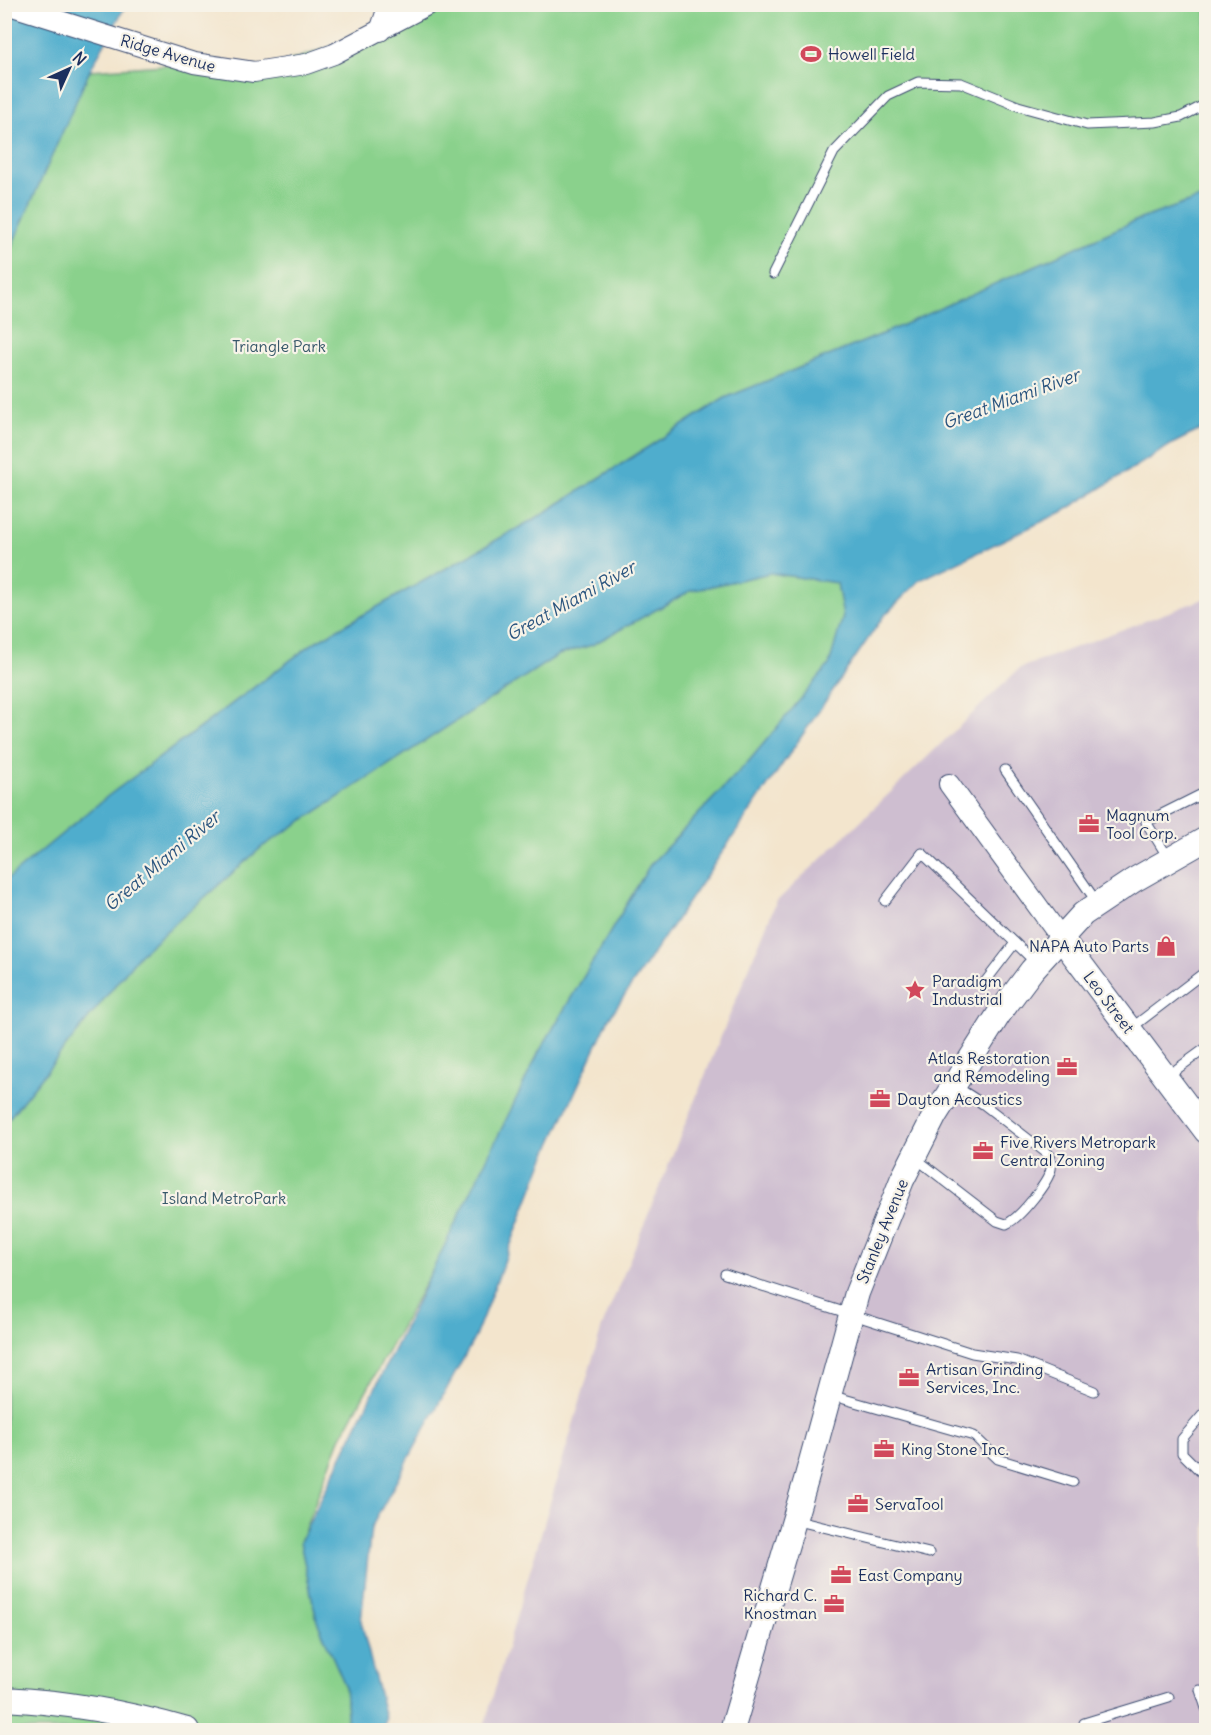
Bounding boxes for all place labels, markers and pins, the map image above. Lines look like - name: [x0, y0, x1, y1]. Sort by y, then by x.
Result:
- sports icon: Howell Field: [799, 42, 823, 66]
- place label: Howell Field: [828, 44, 915, 64]
- place label: Magnum Tool Corp.: [1106, 805, 1177, 843]
- office icon: Magnum Tool Corp.: [1077, 812, 1101, 836]
- shop icon: NAPA Auto Parts: [1154, 934, 1178, 958]
- place label: NAPA Auto Parts: [1029, 936, 1149, 956]
- place label: Paradigm Industrial: [932, 971, 1002, 1009]
- place icon: Paradigm Industrial: [903, 978, 927, 1002]
- place label: Atlas Restoration and Remodeling: [928, 1048, 1050, 1086]
- office icon: Atlas Restoration and Remodeling: [1055, 1055, 1079, 1079]
- office icon: Dayton Acoustics: [868, 1087, 892, 1111]
- place label: Dayton Acoustics: [897, 1089, 1022, 1109]
- place label: Five Rivers Metropark Central Zoning: [1000, 1132, 1156, 1170]
- office icon: Five Rivers Metropark Central Zoning: [971, 1139, 995, 1163]
- place label: Artisan Grinding Services, Inc.: [926, 1359, 1043, 1397]
- office icon: Artisan Grinding Services, Inc.: [897, 1366, 921, 1390]
- office icon: King Stone Inc.: [872, 1437, 896, 1461]
- place label: King Stone Inc.: [901, 1439, 1009, 1459]
- office icon: ServaTool: [846, 1492, 870, 1516]
- place label: ServaTool: [875, 1494, 944, 1514]
- office icon: East Company: [829, 1563, 853, 1587]
- place label: East Company: [858, 1565, 963, 1585]
- place label: Richard C. Knostman: [743, 1585, 817, 1623]
- office icon: Richard C. Knostman: [822, 1592, 846, 1616]

